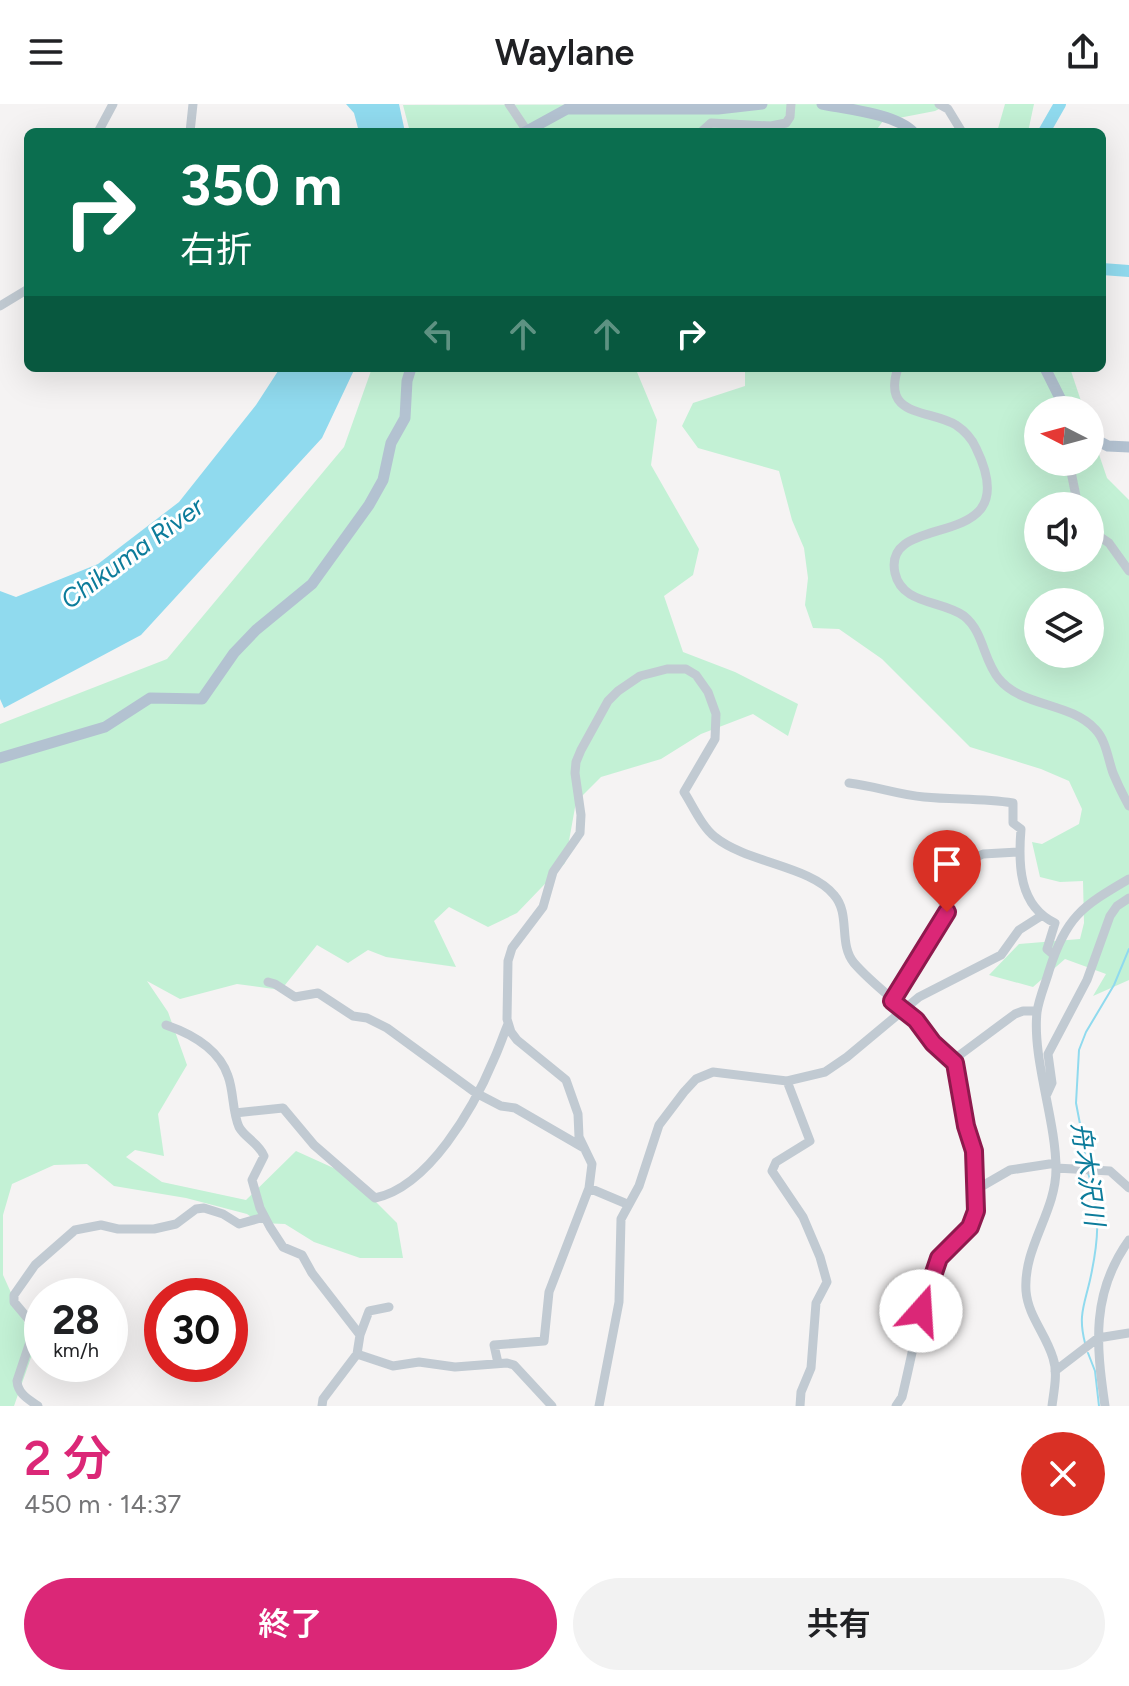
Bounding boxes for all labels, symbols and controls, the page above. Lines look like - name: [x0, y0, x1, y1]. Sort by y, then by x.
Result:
- icon: menu: [24, 30, 68, 74]
- icon: share: [1061, 30, 1105, 74]
- text: Waylane: [495, 31, 634, 74]
- text: 350 m: [180, 152, 342, 219]
- icon: right: [48, 160, 152, 264]
- text: 右折: [180, 228, 252, 271]
- icon: left: [417, 312, 461, 356]
- icon: ahead: [501, 312, 545, 356]
- icon: ahead: [585, 312, 629, 356]
- icon: right: [669, 312, 713, 356]
- north arrow: [1024, 396, 1104, 476]
- map controls: [1024, 396, 1104, 668]
- water label: Chikuma River: [54, 490, 211, 616]
- button: sound: [1024, 492, 1104, 572]
- button: layers: [1024, 588, 1104, 668]
- pin: [913, 830, 981, 912]
- icon: arrive: [925, 842, 969, 886]
- water label: 舟木沢川: [1065, 1120, 1111, 1231]
- position arrow: [879, 1269, 963, 1353]
- speed limit sign: 30: [144, 1278, 248, 1382]
- text: 28: [52, 1296, 100, 1344]
- text: km/h: [53, 1338, 99, 1362]
- text: 2 分: [24, 1429, 111, 1487]
- button: close: [1021, 1432, 1105, 1516]
- text: 450 m · 14:37: [24, 1488, 181, 1520]
- button: 終了: [24, 1578, 557, 1670]
- button: 共有: [573, 1578, 1105, 1670]

